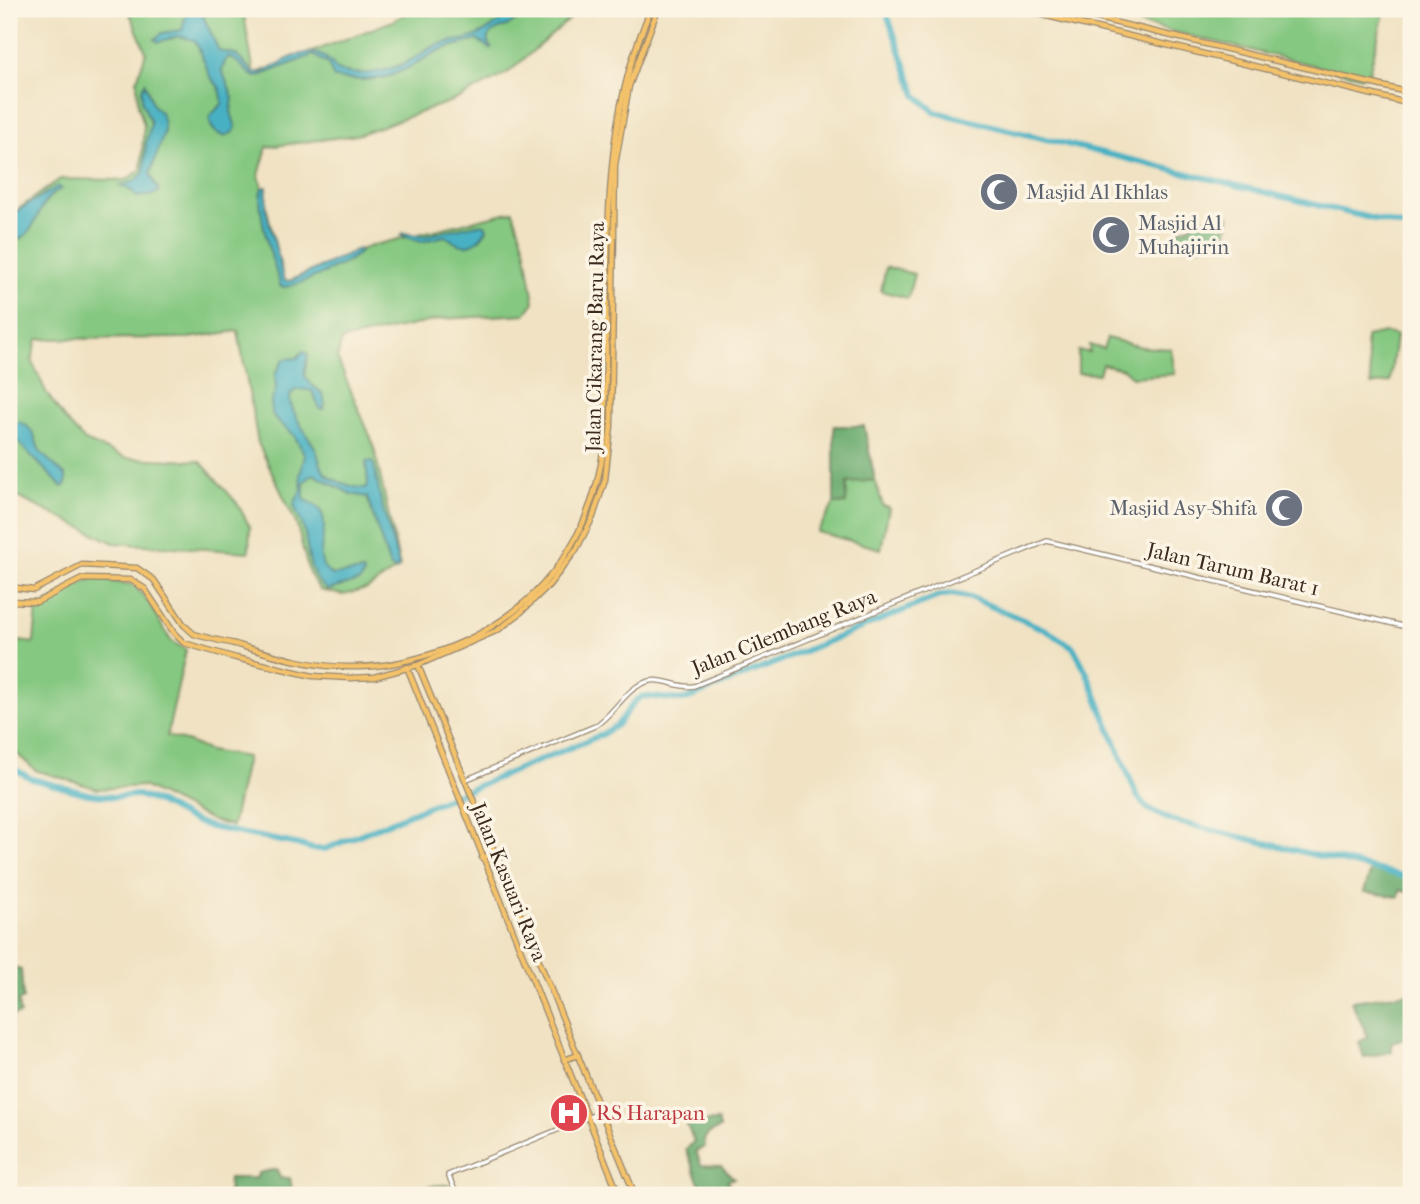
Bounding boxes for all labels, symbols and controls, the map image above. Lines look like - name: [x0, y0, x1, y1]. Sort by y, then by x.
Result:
- mosque icon: Masjid Al Ikhlas: [978, 171, 1020, 213]
- place label: Masjid Al Ikhlas: [1026, 180, 1168, 204]
- place label: Masjid Al Muhajirin: [1138, 211, 1229, 259]
- mosque icon: Masjid Al Muhajirin: [1090, 214, 1132, 256]
- street label: Jalan Cikarang Baru Raya: [581, 221, 609, 455]
- mosque icon: Masjid Asy-Shifa: [1263, 487, 1305, 529]
- place label: Masjid Asy-Shifa: [1110, 496, 1257, 520]
- street label: Jalan Tarum Barat 1: [1143, 537, 1321, 600]
- street label: Jalan Cilembang Raya: [686, 584, 880, 681]
- street label: Jalan Kasuari Raya: [465, 797, 552, 965]
- hospital icon: RS Harapan: [548, 1092, 590, 1134]
- place label: RS Harapan: [596, 1101, 705, 1125]

